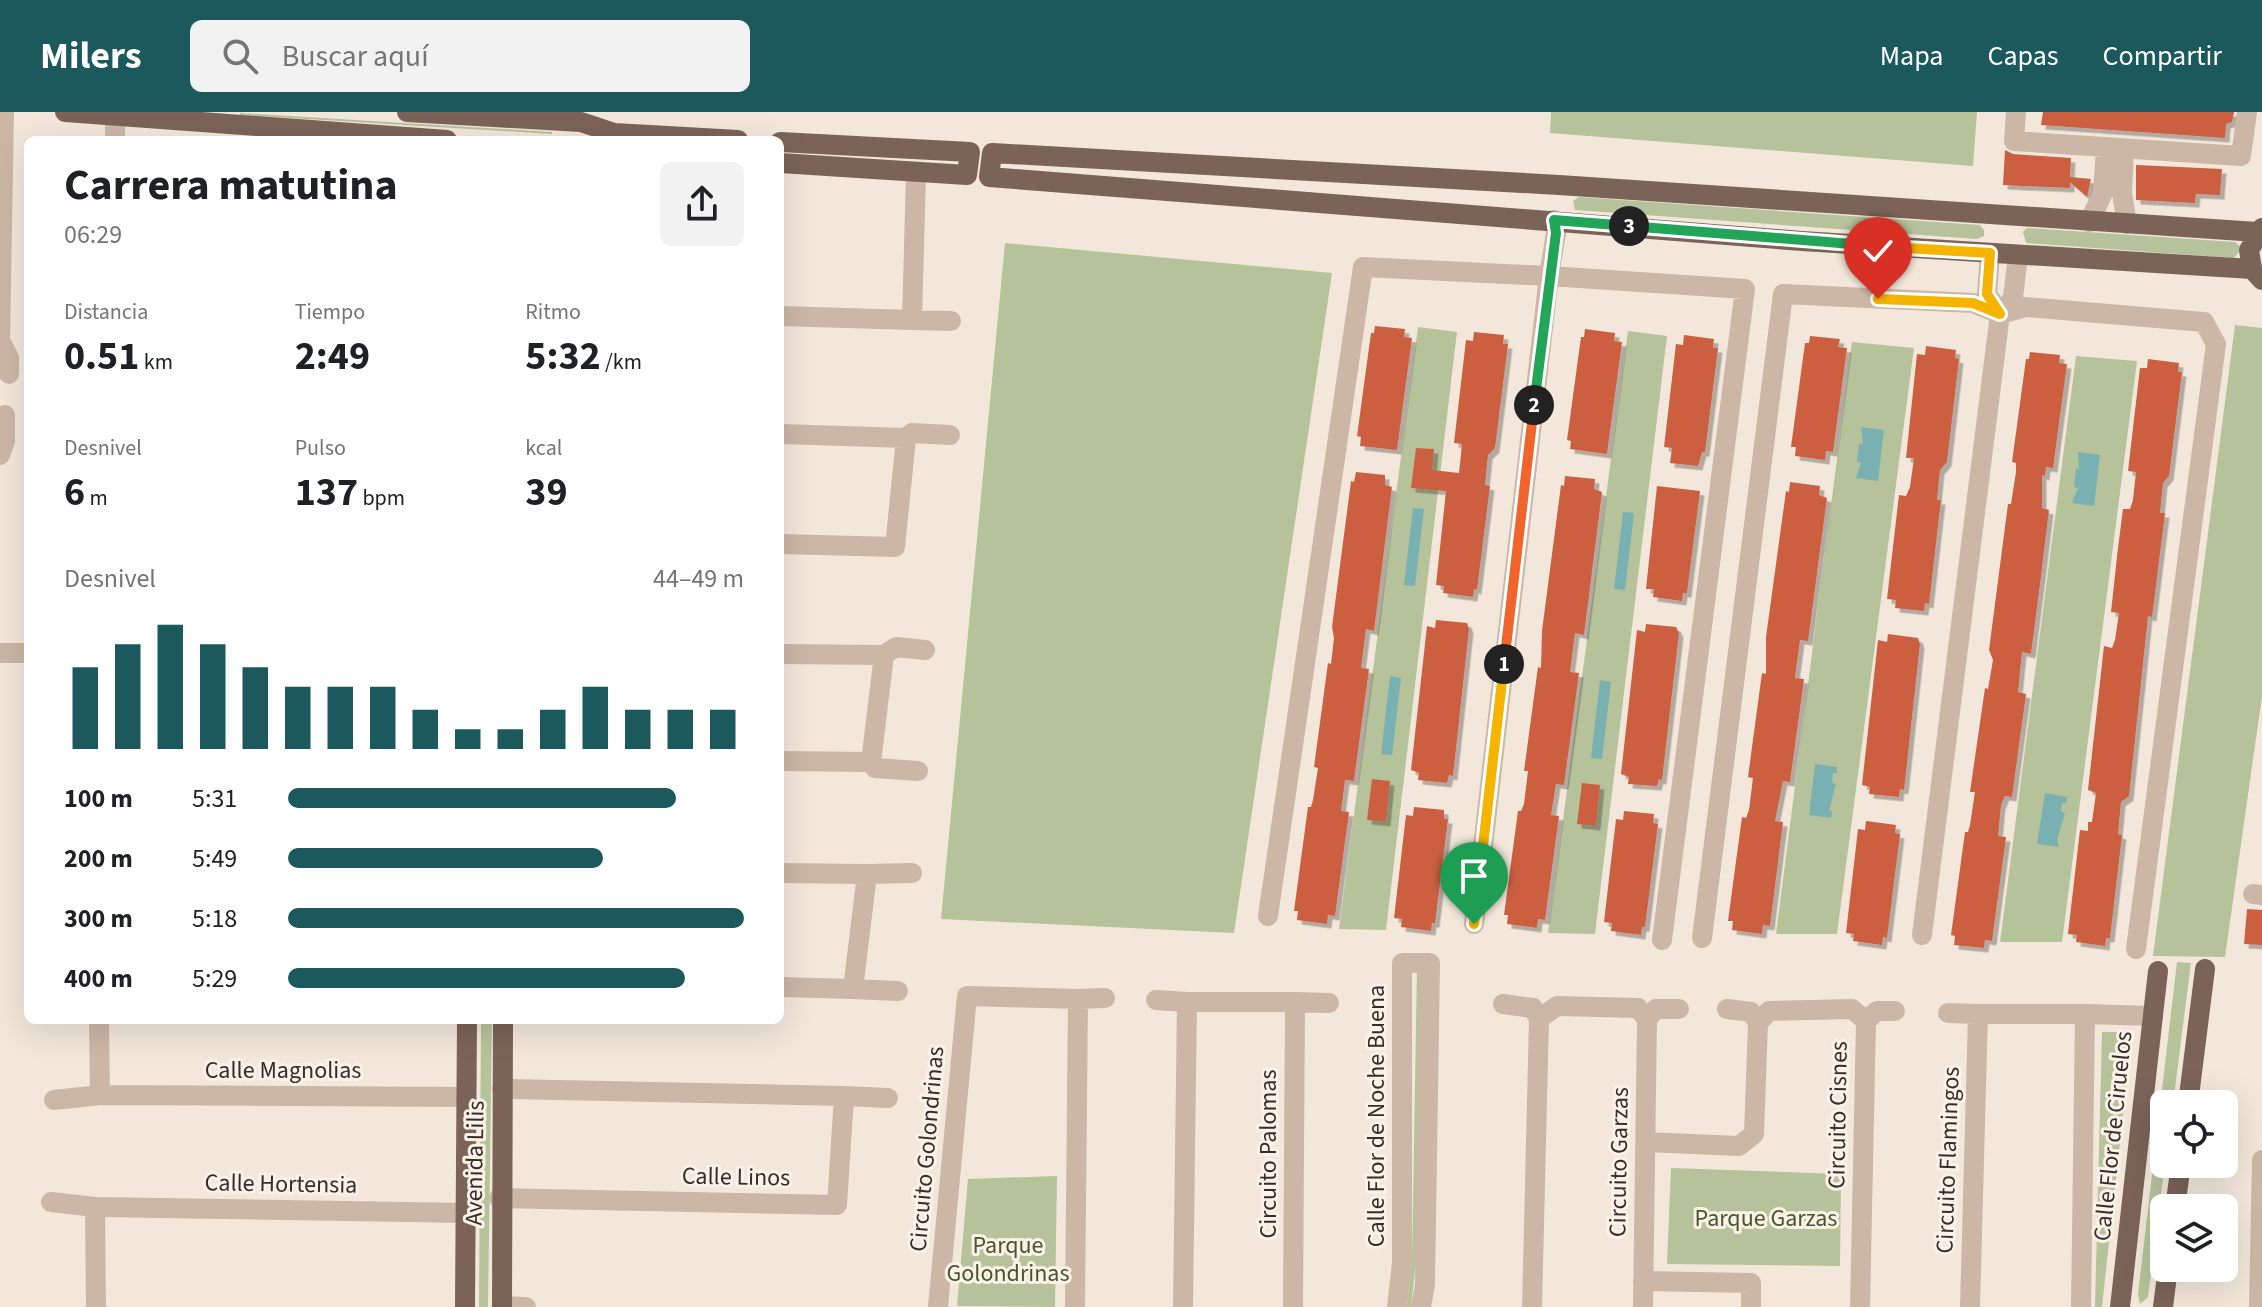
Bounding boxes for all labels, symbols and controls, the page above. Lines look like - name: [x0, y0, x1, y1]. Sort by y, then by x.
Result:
- search box: [190, 20, 750, 92]
- text: Milers: [40, 29, 142, 83]
- icon: search: [218, 34, 262, 78]
- text: Buscar aquí: [282, 35, 429, 78]
- text: Mapa: [1880, 36, 1943, 76]
- text: Capas: [1987, 36, 2059, 76]
- text: Compartir: [2103, 36, 2222, 76]
- text: Carrera matutina: [64, 154, 398, 217]
- button: share: [660, 162, 744, 246]
- pin: 3: [1609, 206, 1649, 246]
- text: 3: [1623, 210, 1635, 242]
- text: 06:29: [64, 216, 122, 253]
- pin: [1844, 217, 1912, 299]
- icon: check: [1856, 229, 1900, 273]
- text: Distancia: [64, 296, 148, 328]
- text: Tiempo: [295, 296, 365, 328]
- text: Ritmo: [525, 296, 581, 328]
- text: 0.51: [64, 328, 139, 385]
- text: 2:49: [295, 328, 370, 385]
- text: 5:32: [525, 328, 601, 385]
- text: km: [139, 346, 173, 378]
- text: /km: [601, 346, 642, 378]
- pin: 2: [1514, 385, 1554, 425]
- text: 2: [1528, 389, 1540, 421]
- text: Desnivel: [64, 432, 142, 464]
- text: Pulso: [295, 432, 346, 464]
- text: kcal: [525, 432, 562, 464]
- text: 6: [64, 464, 85, 521]
- text: 137: [295, 464, 358, 521]
- text: 39: [525, 464, 568, 521]
- text: m: [85, 482, 108, 514]
- text: bpm: [358, 482, 405, 514]
- text: Desnivel: [64, 560, 156, 597]
- text: 44–49 m: [653, 560, 744, 597]
- pin: 1: [1484, 644, 1524, 684]
- text: 1: [1498, 648, 1510, 680]
- text: 100 m: [64, 780, 133, 817]
- text: 5:31: [192, 780, 237, 817]
- text: 200 m: [64, 840, 133, 877]
- text: 5:49: [192, 840, 237, 877]
- pin: [1440, 842, 1508, 924]
- icon: arrive: [1452, 854, 1496, 898]
- text: 300 m: [64, 900, 133, 937]
- text: 5:18: [192, 900, 237, 937]
- text: 400 m: [64, 960, 133, 997]
- text: 5:29: [192, 960, 237, 997]
- street label: Calle Flor de Noche Buena: [1359, 985, 1394, 1247]
- street label: Calle Flor de Ciruelos: [2085, 1029, 2141, 1243]
- street label: Circuito Cisnes: [1819, 1041, 1857, 1189]
- street label: Circuito Golondrinas: [901, 1045, 953, 1253]
- street label: Calle Magnolias: [205, 1053, 361, 1088]
- street label: Circuito Flamingos: [1927, 1066, 1969, 1254]
- street label: Circuito Palomas: [1251, 1069, 1286, 1239]
- street label: Circuito Garzas: [1600, 1087, 1638, 1237]
- map controls: [2150, 1090, 2238, 1282]
- button: locate: [2150, 1090, 2238, 1178]
- street label: Avenida Lilis: [456, 1100, 494, 1226]
- street label: Calle Linos: [681, 1159, 791, 1195]
- street label: Calle Hortensia: [204, 1165, 358, 1203]
- button: layers: [2150, 1194, 2238, 1282]
- park label: Parque Garzas: [1695, 1201, 1837, 1236]
- park label: Parque Golondrinas: [947, 1228, 1069, 1291]

